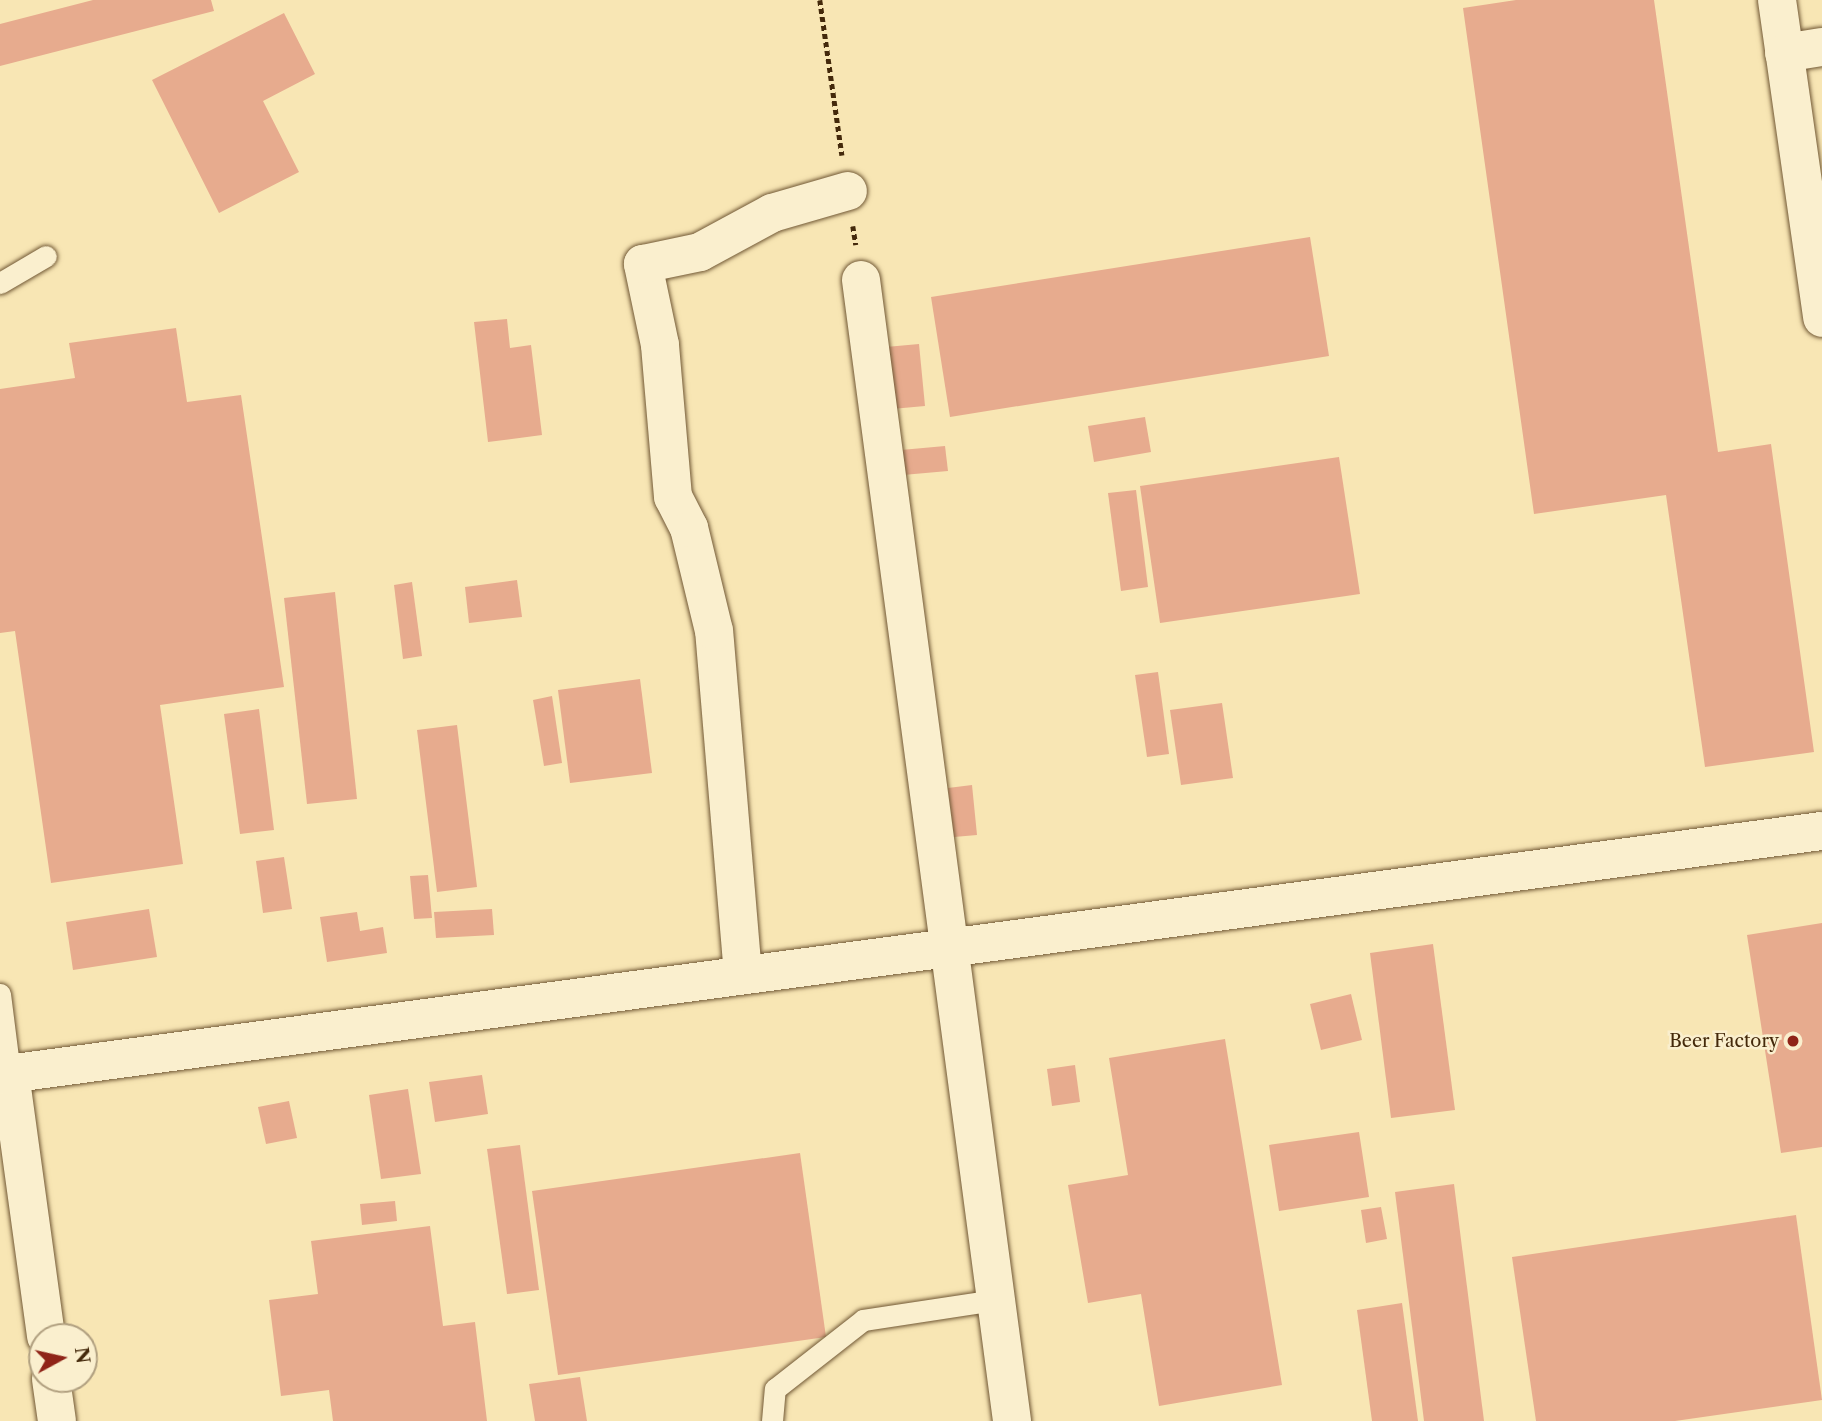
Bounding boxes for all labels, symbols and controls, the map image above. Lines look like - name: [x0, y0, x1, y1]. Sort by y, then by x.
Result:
- place label: Beer Factory: [1669, 1030, 1779, 1052]
- marker: Beer Factory: [1785, 1033, 1801, 1049]
- north arrow: [28, 1323, 98, 1393]
- text: N: [70, 1346, 95, 1365]

